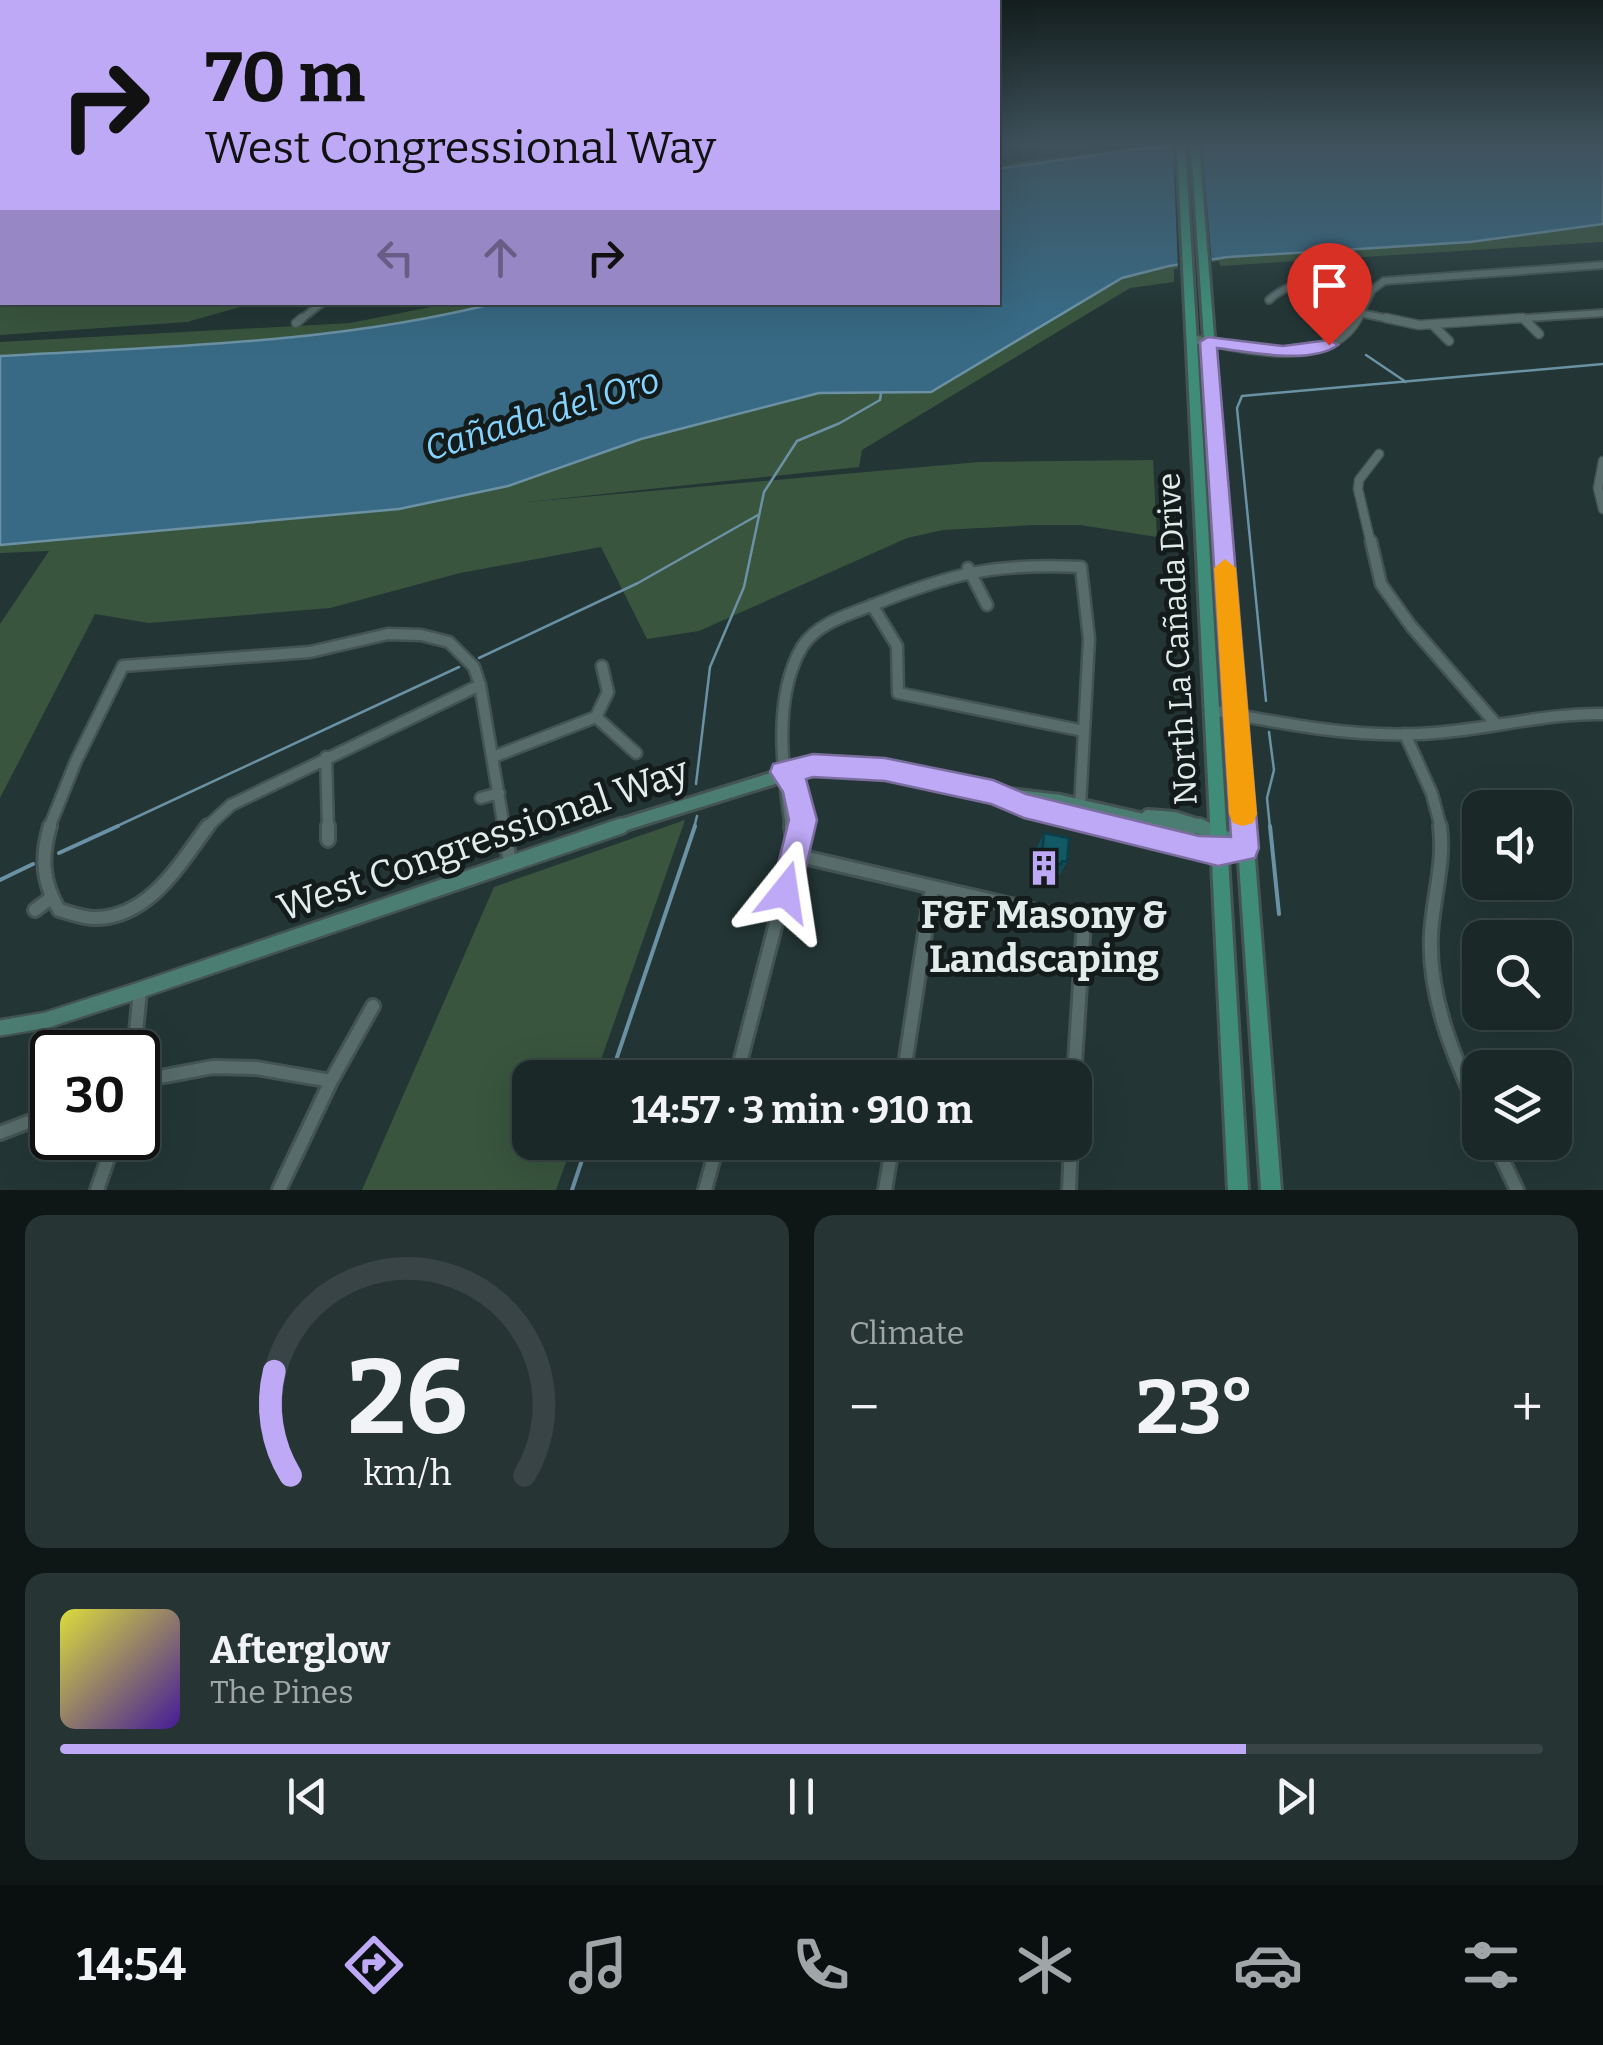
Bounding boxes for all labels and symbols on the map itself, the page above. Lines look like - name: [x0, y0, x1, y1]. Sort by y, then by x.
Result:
- pin: [1287, 243, 1372, 346]
- water label: Cañada del Oro: [420, 358, 664, 470]
- street label: North La Cañada Drive: [1149, 472, 1205, 806]
- street label: West Congressional Way: [271, 747, 695, 931]
- position arrow: [733, 840, 837, 944]
- building icon: F&F Masony & Landscaping: [1025, 849, 1063, 887]
- place label: F&F Masony & Landscaping: [921, 892, 1167, 982]
- speed limit sign: 30: [30, 1030, 160, 1160]

